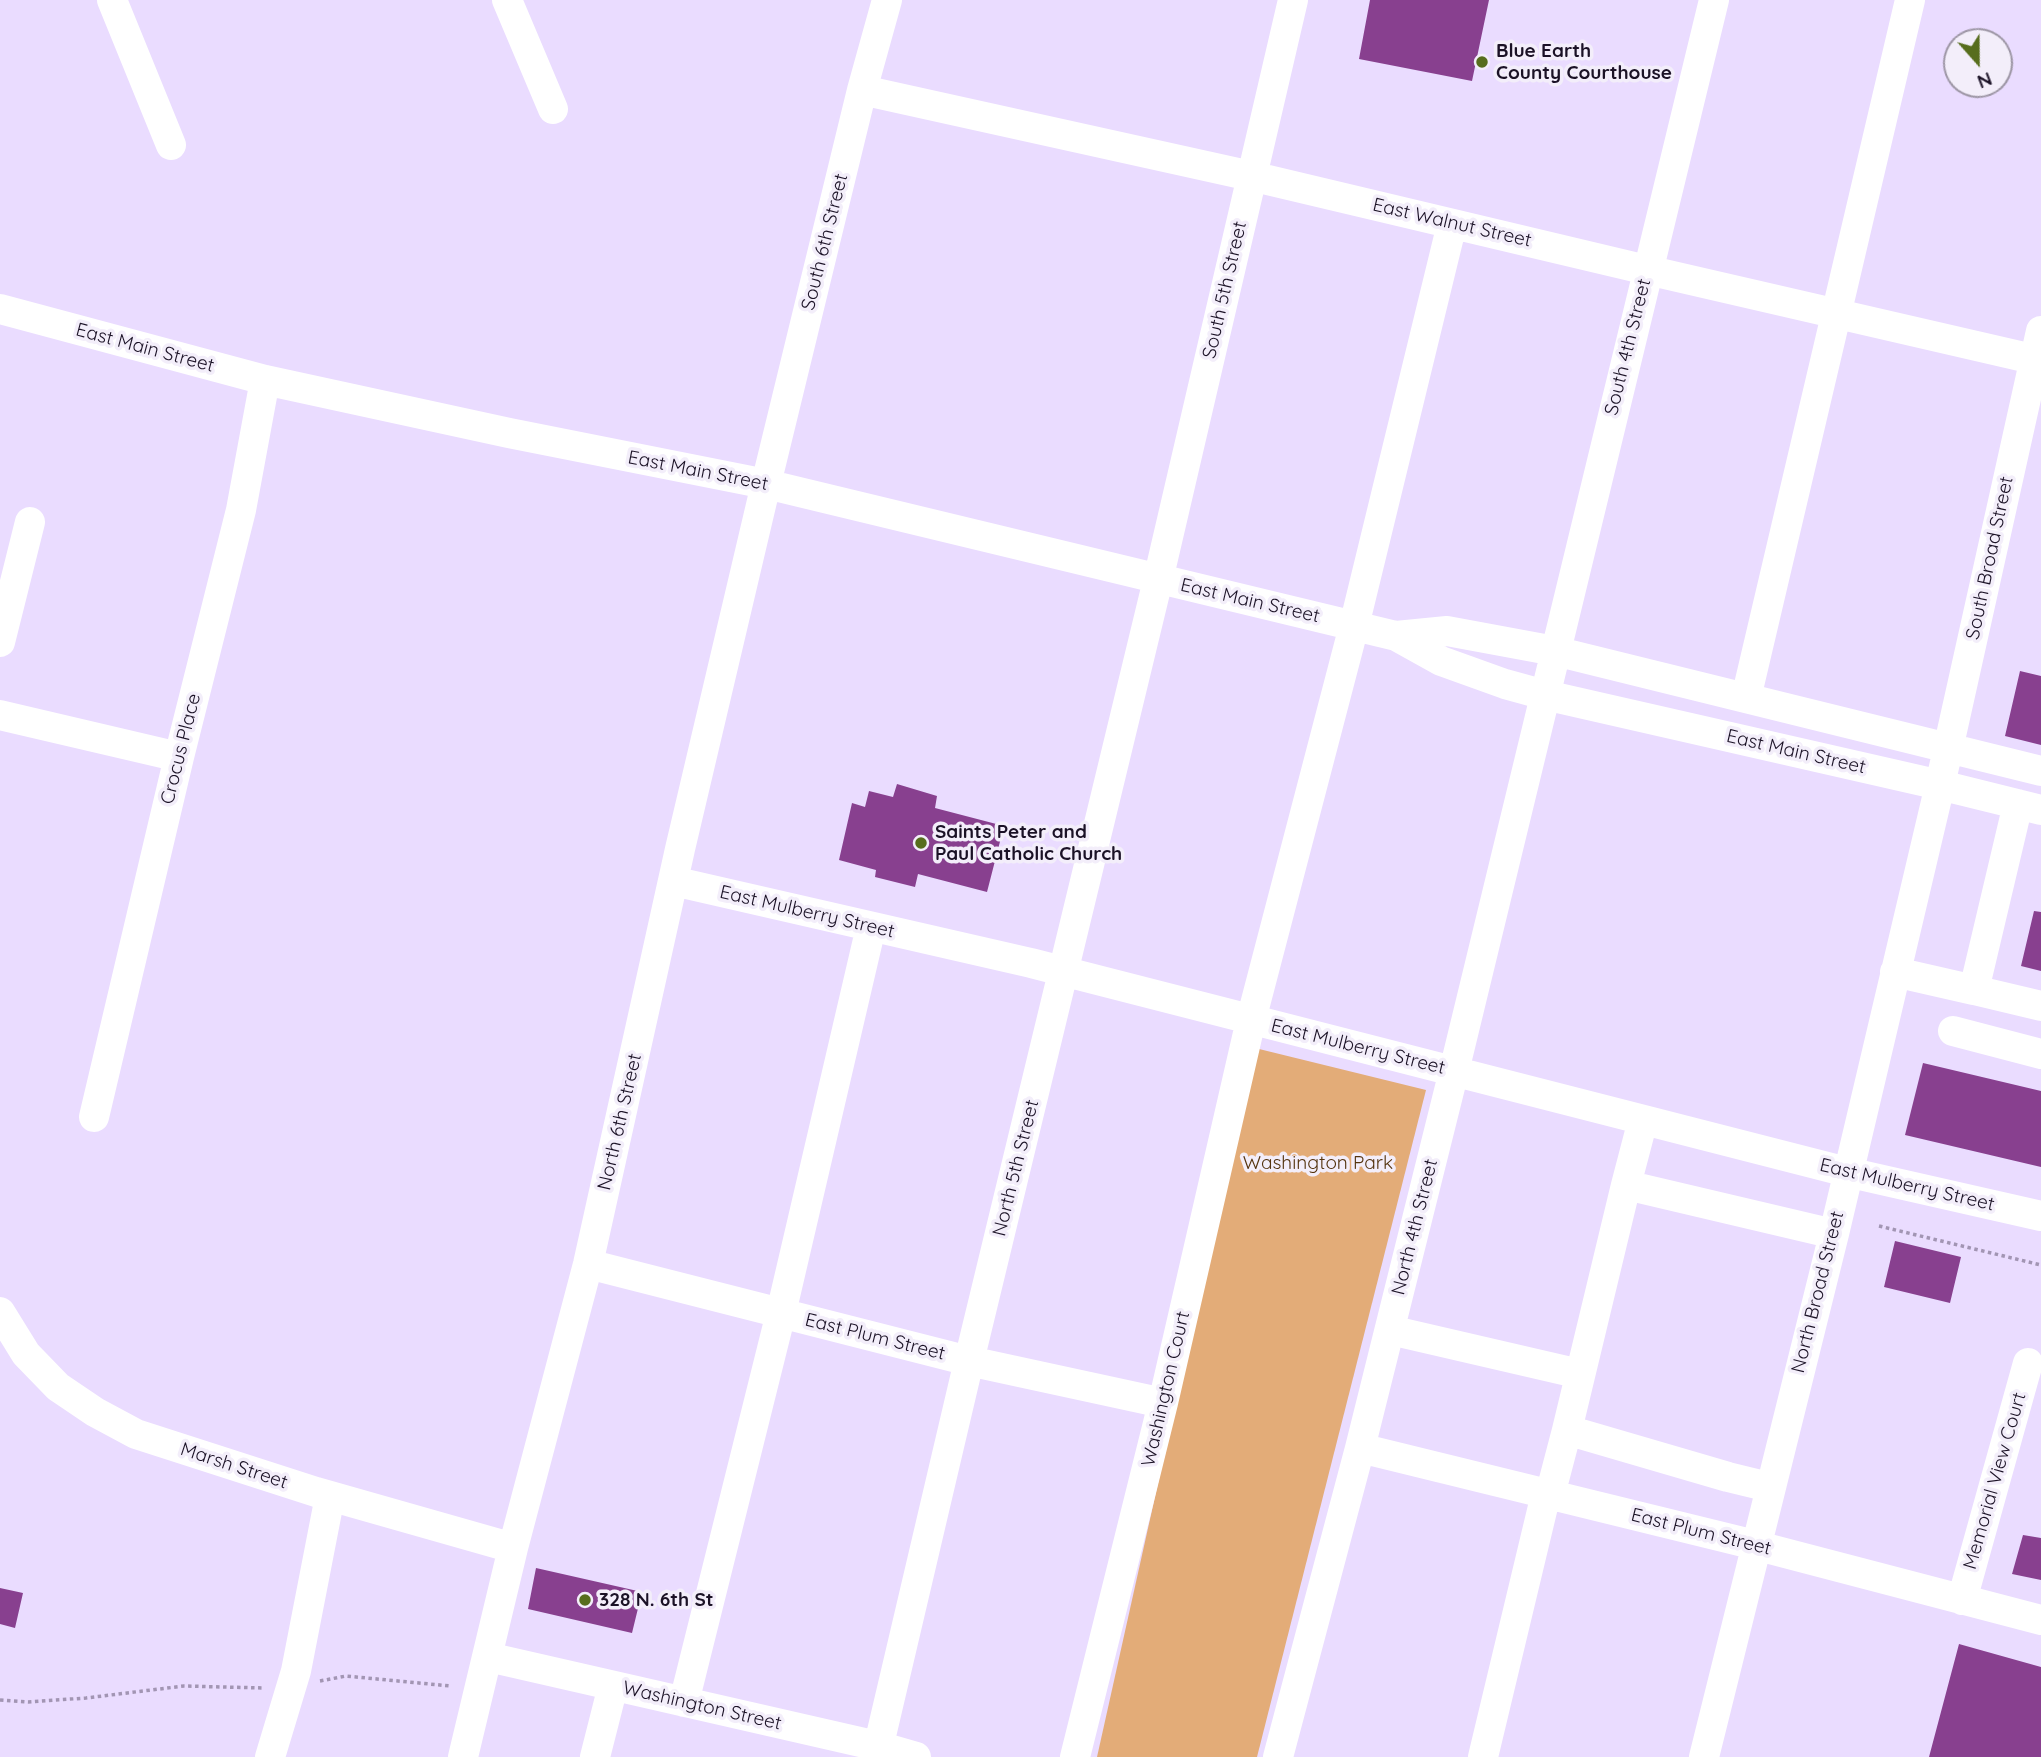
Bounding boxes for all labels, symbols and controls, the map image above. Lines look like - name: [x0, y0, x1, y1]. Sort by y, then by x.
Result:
- north arrow: [1943, 28, 2013, 98]
- place label: Blue Earth County Courthouse: [1496, 40, 1672, 84]
- marker: Blue Earth County Courthouse: [1474, 54, 1490, 70]
- text: N: [1974, 67, 1996, 94]
- street label: South 6th Street: [797, 171, 853, 313]
- street label: East Walnut Street: [1370, 194, 1534, 252]
- street label: South 5th Street: [1198, 219, 1252, 361]
- street label: South 4th Street: [1600, 276, 1656, 418]
- street label: East Main Street: [73, 319, 217, 377]
- street label: East Main Street: [626, 446, 770, 496]
- street label: South Broad Street: [1962, 474, 2018, 642]
- street label: East Main Street: [1178, 574, 1322, 628]
- street label: Crocus Place: [156, 691, 206, 807]
- street label: East Main Street: [1724, 725, 1868, 779]
- place label: Saints Peter and Paul Catholic Church: [935, 821, 1122, 865]
- marker: Saints Peter and Paul Catholic Church: [913, 835, 929, 851]
- street label: East Mulberry Street: [717, 881, 897, 943]
- street label: East Mulberry Street: [1269, 1014, 1447, 1080]
- street label: North 6th Street: [593, 1051, 647, 1193]
- street label: North 5th Street: [988, 1097, 1044, 1239]
- park label: Washington Park: [1243, 1152, 1393, 1174]
- street label: East Mulberry Street: [1817, 1154, 1997, 1216]
- street label: North 4th Street: [1387, 1157, 1443, 1297]
- street label: North Broad Street: [1787, 1209, 1849, 1375]
- street label: East Plum Street: [803, 1309, 947, 1365]
- street label: Washington Court: [1137, 1309, 1195, 1469]
- street label: Memorial View Court: [1959, 1390, 2031, 1572]
- street label: Marsh Street: [178, 1438, 290, 1494]
- street label: East Plum Street: [1629, 1504, 1773, 1560]
- place label: 328 N. 6th St: [599, 1589, 714, 1611]
- marker: 328 N. 6th St: [577, 1592, 593, 1608]
- street label: Washington Street: [620, 1677, 784, 1735]

